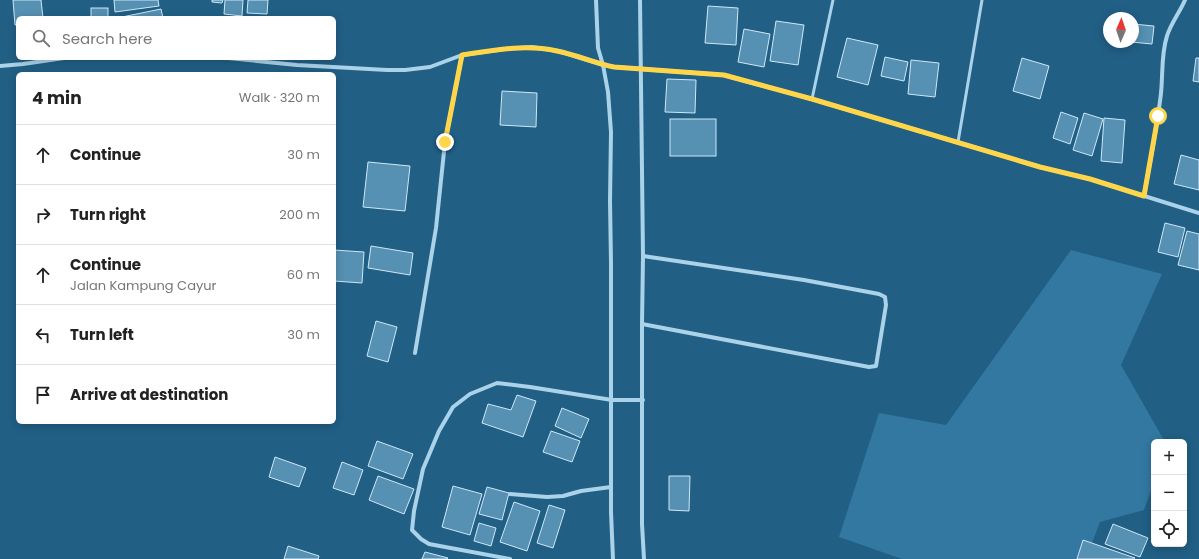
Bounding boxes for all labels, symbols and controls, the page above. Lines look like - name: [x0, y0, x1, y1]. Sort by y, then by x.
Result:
- north arrow: [1103, 12, 1139, 48]
- search box: [16, 16, 336, 60]
- icon: search: [30, 27, 52, 49]
- text: Search here: [62, 28, 152, 49]
- text: 4 min: [32, 86, 82, 110]
- text: Walk · 320 m: [239, 88, 320, 107]
- route start: [1149, 107, 1167, 125]
- route end: [436, 133, 454, 151]
- icon: ahead: [32, 144, 54, 166]
- text: Continue: [70, 144, 141, 165]
- text: 30 m: [287, 145, 320, 164]
- icon: right: [32, 204, 54, 226]
- text: Turn right: [70, 204, 146, 225]
- text: 200 m: [279, 205, 320, 224]
- text: Continue: [70, 254, 141, 275]
- icon: ahead: [32, 264, 54, 286]
- text: 60 m: [287, 265, 320, 284]
- text: Jalan Kampung Cayur: [70, 276, 216, 295]
- icon: left: [32, 324, 54, 346]
- text: Turn left: [70, 324, 134, 345]
- text: 30 m: [287, 325, 320, 344]
- icon: arrive: [32, 384, 54, 406]
- text: Arrive at destination: [70, 384, 228, 405]
- map controls: [1151, 439, 1187, 547]
- button: +: [1151, 439, 1187, 475]
- button: −: [1151, 475, 1187, 511]
- button: locate: [1151, 511, 1187, 547]

